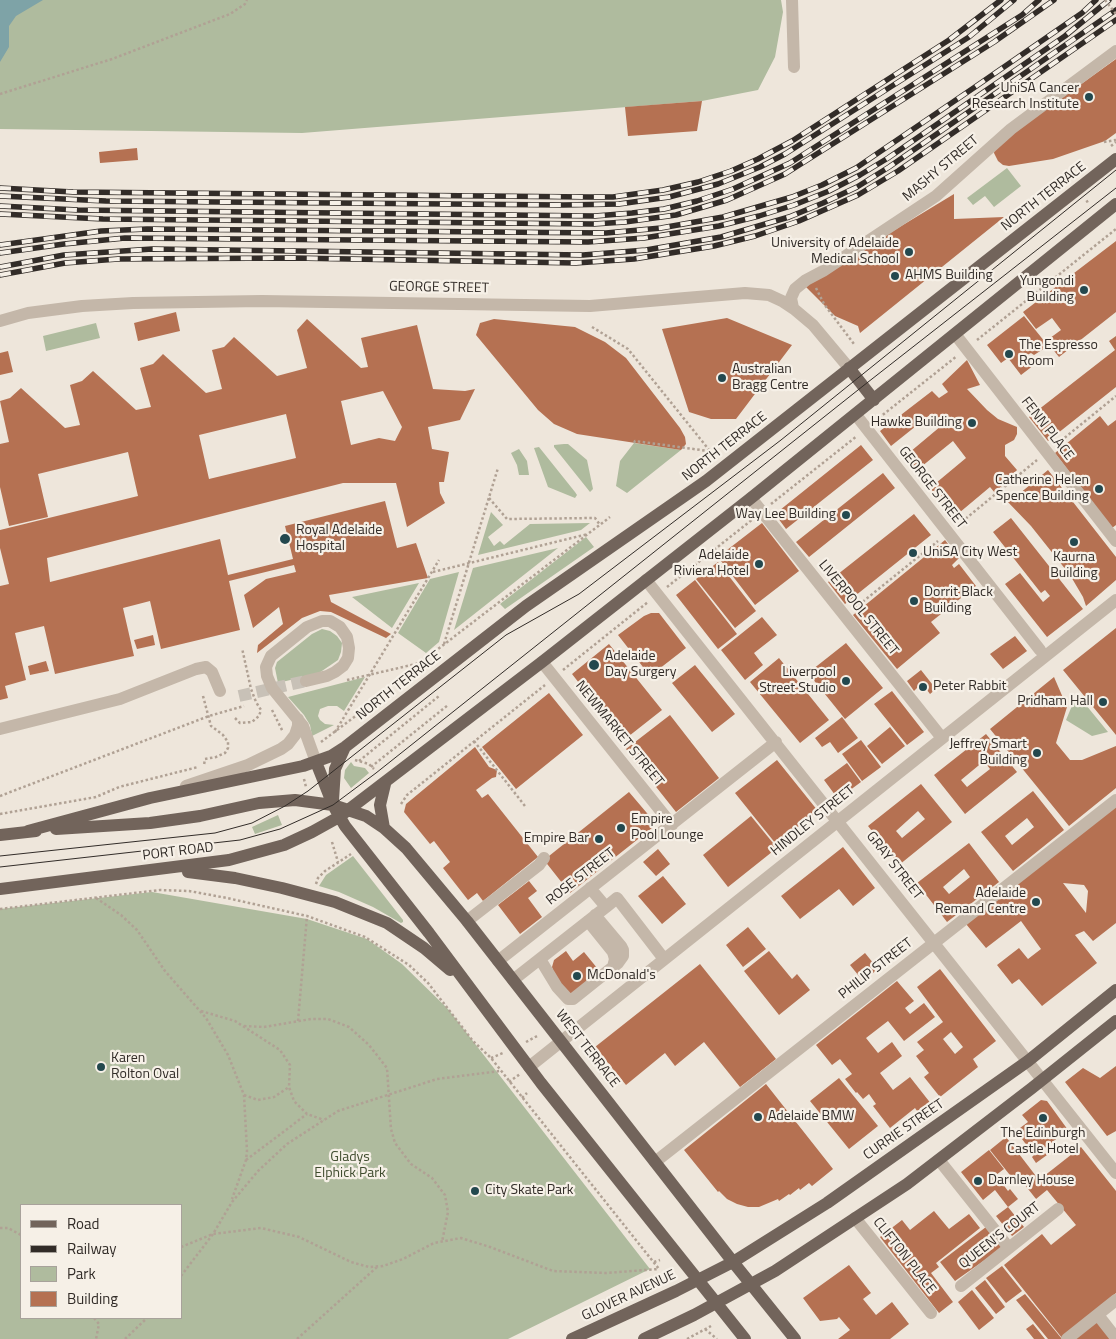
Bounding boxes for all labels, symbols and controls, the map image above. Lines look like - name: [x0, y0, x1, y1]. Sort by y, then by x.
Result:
- place label: UniSA Cancer Research Institute: [972, 81, 1079, 114]
- marker: UniSA Cancer Research Institute: [1083, 91, 1095, 103]
- street label: MASHY STREET: [900, 132, 982, 206]
- street label: NORTH TERRACE: [998, 159, 1090, 235]
- place label: University of Adelaide Medical School: [771, 236, 899, 268]
- marker: University of Adelaide Medical School: [903, 246, 915, 258]
- place label: AHMS Building: [905, 268, 993, 284]
- marker: AHMS Building: [889, 270, 901, 282]
- place label: Yungondi Building: [1020, 274, 1074, 306]
- street label: GEORGE STREET: [389, 279, 489, 297]
- marker: Yungondi Building: [1078, 284, 1090, 296]
- place label: The Espresso Room: [1019, 338, 1098, 371]
- marker: The Espresso Room: [1003, 348, 1015, 360]
- place label: Australian Bragg Centre: [732, 362, 809, 394]
- marker: Australian Bragg Centre: [716, 372, 728, 384]
- street label: FENN PLACE: [1017, 394, 1077, 464]
- street label: NORTH TERRACE: [679, 409, 771, 485]
- place label: Hawke Building: [871, 415, 962, 431]
- marker: Hawke Building: [966, 417, 978, 429]
- street label: GEORGE STREET: [895, 443, 969, 533]
- place label: Catherine Helen Spence Building: [995, 473, 1089, 506]
- marker: Catherine Helen Spence Building: [1093, 483, 1105, 495]
- place label: Way Lee Building: [736, 507, 836, 523]
- marker: Way Lee Building: [840, 509, 852, 521]
- place label: Royal Adelaide Hospital: [296, 523, 382, 556]
- marker: Royal Adelaide Hospital: [278, 532, 292, 546]
- marker: Kaurna Building: [1068, 536, 1080, 548]
- place label: UniSA City West: [923, 545, 1018, 561]
- marker: UniSA City West: [907, 547, 919, 559]
- place label: Adelaide Riviera Hotel: [674, 548, 749, 580]
- place label: Kaurna Building: [1050, 550, 1098, 582]
- street label: LIVERPOOL STREET: [814, 557, 902, 659]
- marker: Adelaide Riviera Hotel: [753, 558, 765, 570]
- place label: Dorrit Black Building: [924, 585, 993, 618]
- marker: Dorrit Black Building: [908, 595, 920, 607]
- street label: NORTH TERRACE: [353, 648, 445, 724]
- place label: Adelaide Day Surgery: [605, 649, 676, 682]
- marker: Adelaide Day Surgery: [587, 658, 601, 672]
- place label: Liverpool Street Studio: [759, 665, 836, 698]
- marker: Liverpool Street Studio: [840, 675, 852, 687]
- street label: NEWMARKET STREET: [571, 678, 667, 790]
- place label: Peter Rabbit: [933, 679, 1007, 695]
- marker: Peter Rabbit: [917, 681, 929, 693]
- place label: Pridham Hall: [1017, 694, 1093, 710]
- marker: Pridham Hall: [1097, 696, 1109, 708]
- place label: Jeffrey Smart Building: [949, 737, 1027, 770]
- marker: Jeffrey Smart Building: [1031, 747, 1043, 759]
- street label: HINDLEY STREET: [768, 782, 858, 860]
- place label: Empire Pool Lounge: [631, 812, 704, 844]
- marker: Empire Pool Lounge: [615, 822, 627, 834]
- street label: GRAY STREET: [862, 829, 926, 903]
- place label: Empire Bar: [524, 831, 589, 847]
- marker: Empire Bar: [593, 833, 605, 845]
- street label: PORT ROAD: [141, 839, 215, 865]
- street label: ROSE STREET: [543, 845, 619, 909]
- place label: Adelaide Remand Centre: [935, 886, 1026, 919]
- marker: Adelaide Remand Centre: [1030, 896, 1042, 908]
- street label: PHILIP STREET: [836, 935, 916, 1003]
- place label: McDonald's: [587, 968, 656, 984]
- marker: McDonald's: [571, 970, 583, 982]
- street label: WEST TERRACE: [551, 1007, 623, 1091]
- place label: Karen Rolton Oval: [111, 1051, 179, 1084]
- marker: Karen Rolton Oval: [95, 1061, 107, 1073]
- street label: CURRIE STREET: [860, 1096, 948, 1164]
- place label: Adelaide BMW: [768, 1109, 854, 1125]
- marker: Adelaide BMW: [752, 1111, 764, 1123]
- marker: The Edinburgh Castle Hotel: [1037, 1112, 1049, 1124]
- place label: The Edinburgh Castle Hotel: [1001, 1126, 1085, 1158]
- park label: Gladys Elphick Park: [314, 1150, 386, 1182]
- place label: Darnley House: [988, 1173, 1074, 1189]
- marker: Darnley House: [972, 1175, 984, 1187]
- place label: City Skate Park: [485, 1183, 574, 1199]
- marker: City Skate Park: [469, 1185, 481, 1197]
- street label: QUEEN'S COURT: [956, 1199, 1044, 1273]
- legend: [20, 1204, 182, 1319]
- text: Road: [67, 1212, 99, 1235]
- street label: CLIFTON PLACE: [869, 1214, 939, 1298]
- text: Railway: [67, 1237, 117, 1260]
- text: Park: [67, 1262, 96, 1285]
- street label: GLOVER AVENUE: [579, 1267, 679, 1325]
- text: Building: [67, 1287, 118, 1310]

